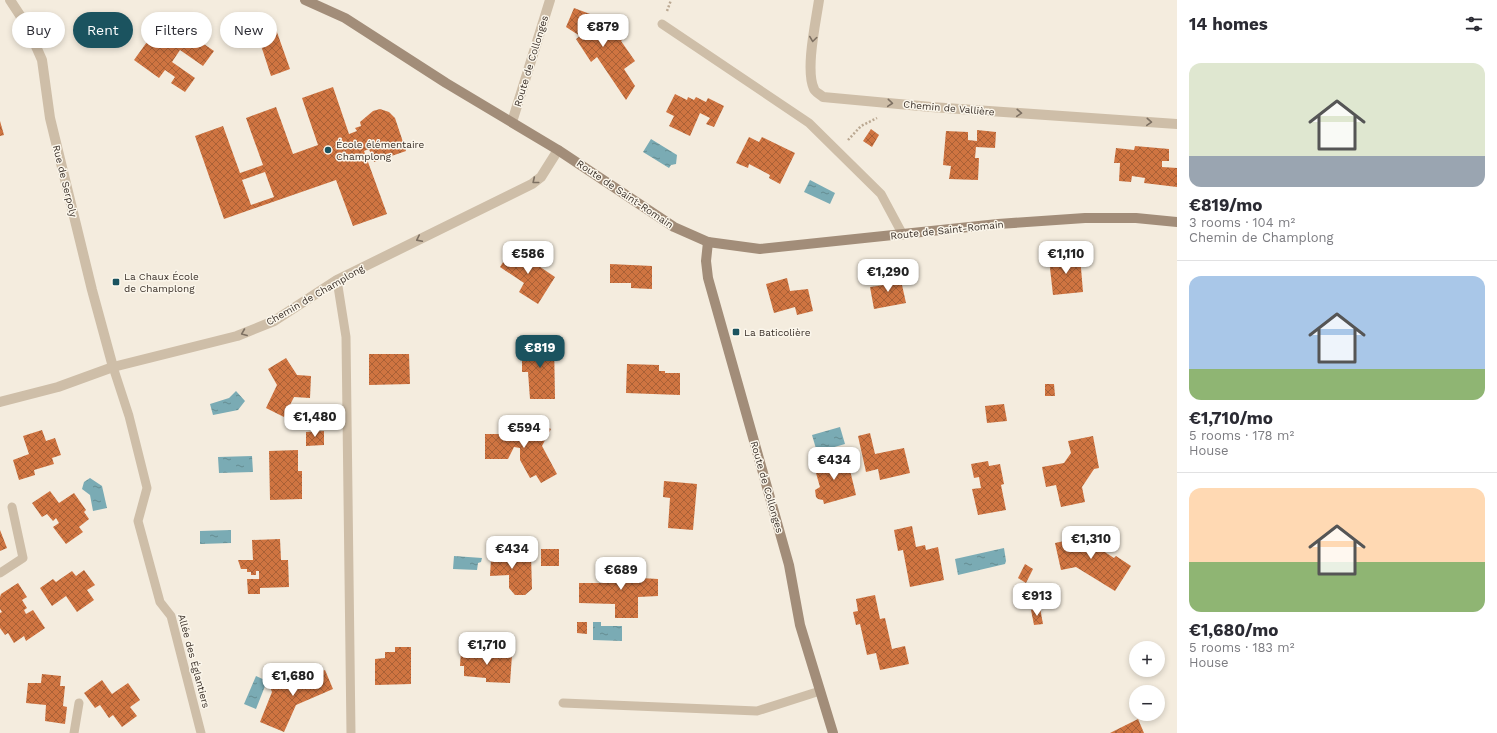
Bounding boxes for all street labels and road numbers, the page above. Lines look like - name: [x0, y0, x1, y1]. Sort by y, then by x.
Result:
- street label: Route de Collonges: [512, 14, 550, 108]
- street label: Chemin de Vallière: [903, 99, 995, 117]
- street label: Rue de Serpoly: [51, 144, 79, 219]
- street label: Route de Saint-Romain: [575, 158, 675, 230]
- street label: Route de Saint-Romain: [890, 219, 1004, 241]
- street label: Chemin de Champlong: [264, 262, 366, 328]
- street label: Route de Collonges: [749, 440, 785, 534]
- street label: Allée des Églantiers: [176, 613, 212, 709]

